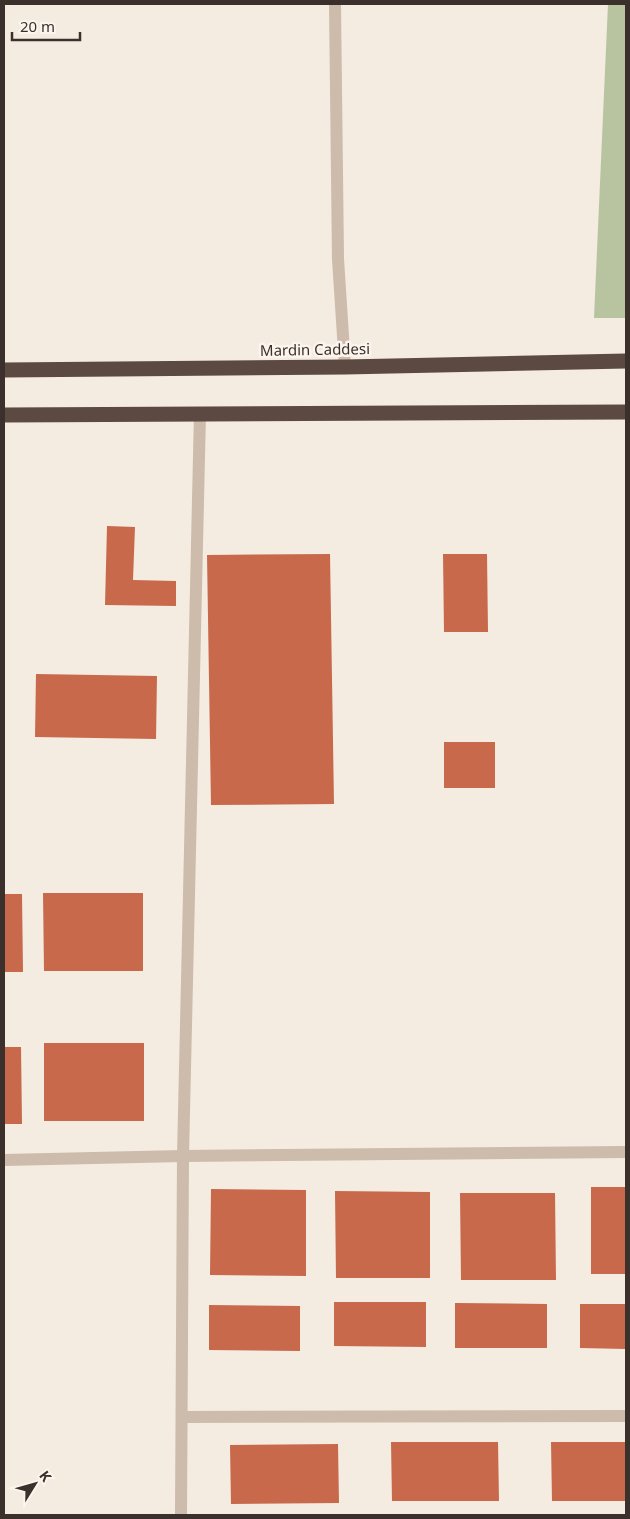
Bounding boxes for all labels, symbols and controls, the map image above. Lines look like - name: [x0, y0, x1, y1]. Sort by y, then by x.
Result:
- scale bar: [12, 10, 80, 42]
- text: 20 m: [20, 16, 55, 36]
- street label: Mardin Caddesi: [260, 338, 370, 360]
- north arrow: [10, 1459, 60, 1509]
- text: K: [35, 1466, 57, 1486]

